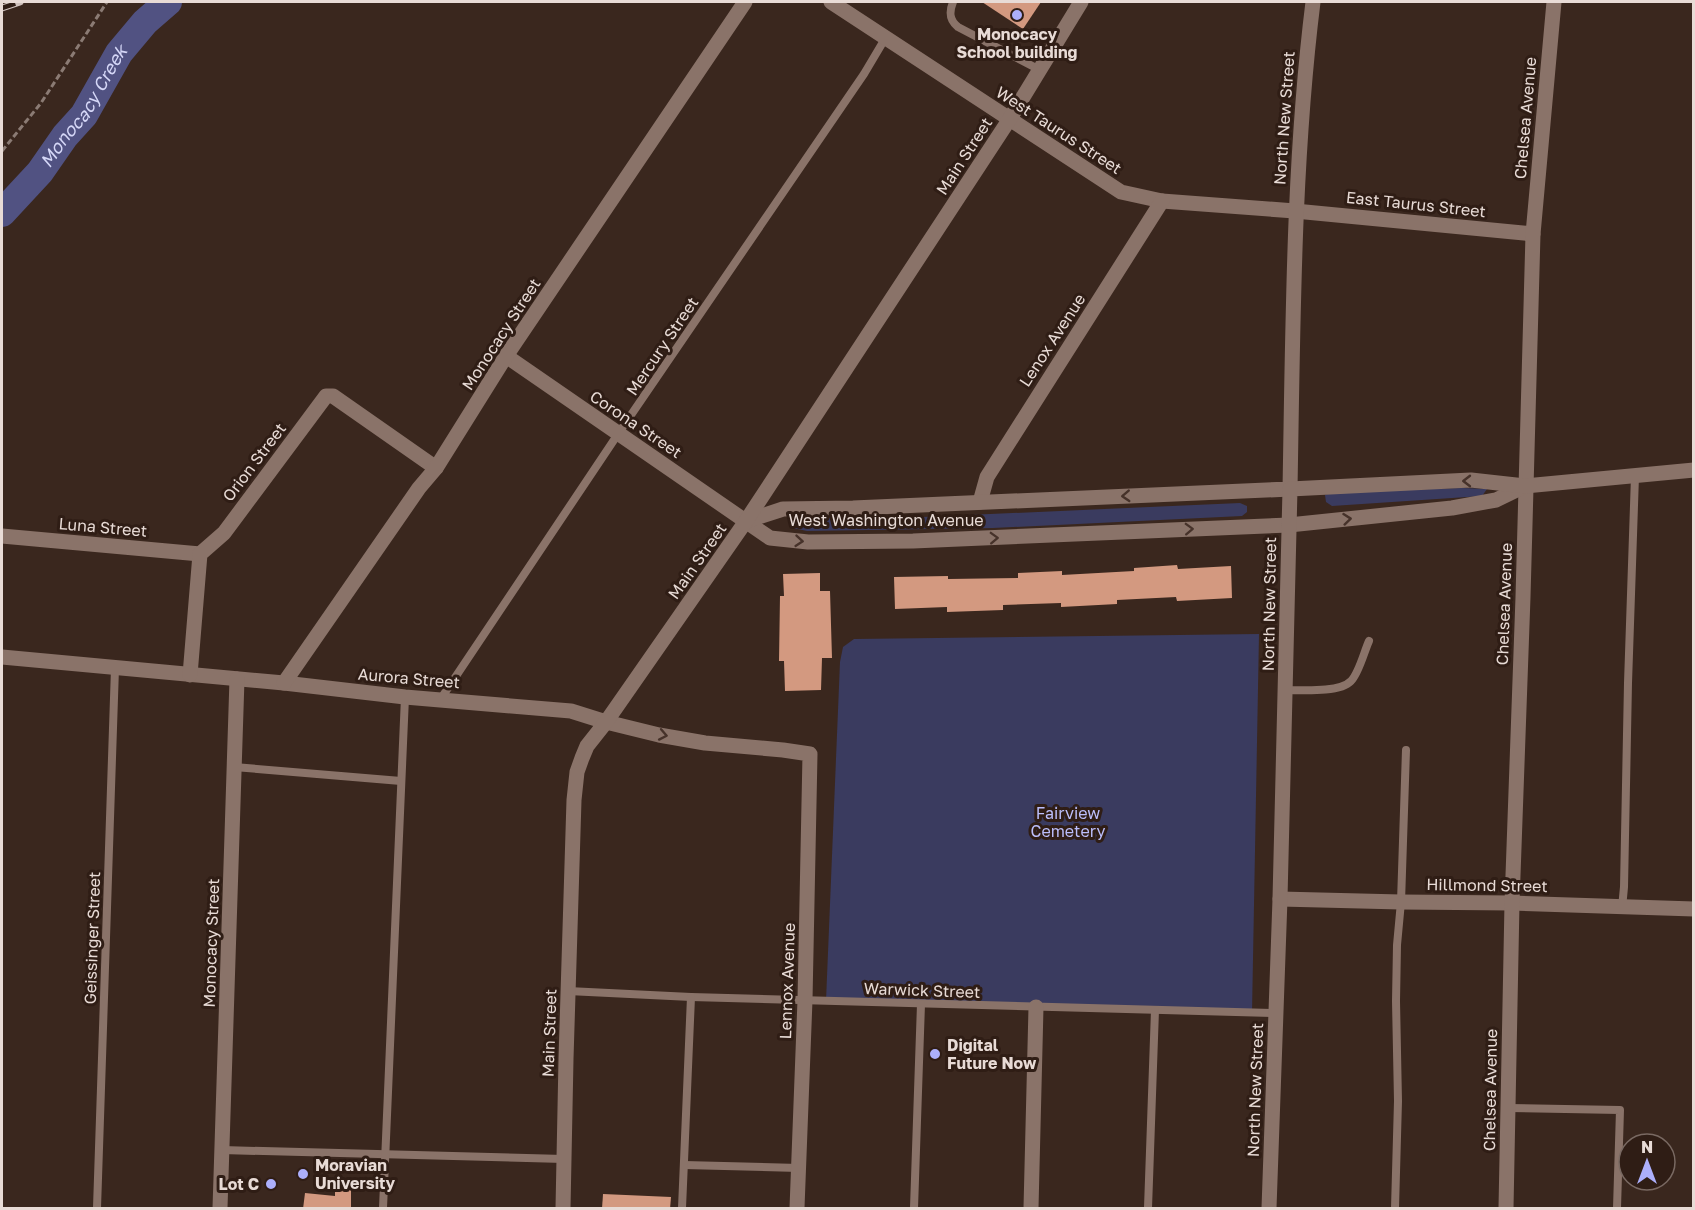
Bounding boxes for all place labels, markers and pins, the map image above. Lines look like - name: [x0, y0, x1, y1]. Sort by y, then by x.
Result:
- marker: Monocacy School building: [1010, 8, 1024, 22]
- place label: Monocacy School building: [957, 24, 1078, 62]
- place label: Digital Future Now: [947, 1035, 1037, 1073]
- marker: Digital Future Now: [928, 1047, 942, 1061]
- place label: Moravian University: [315, 1155, 396, 1193]
- marker: Moravian University: [296, 1167, 310, 1181]
- place label: Lot C: [219, 1174, 259, 1194]
- marker: Lot C: [264, 1177, 278, 1191]

